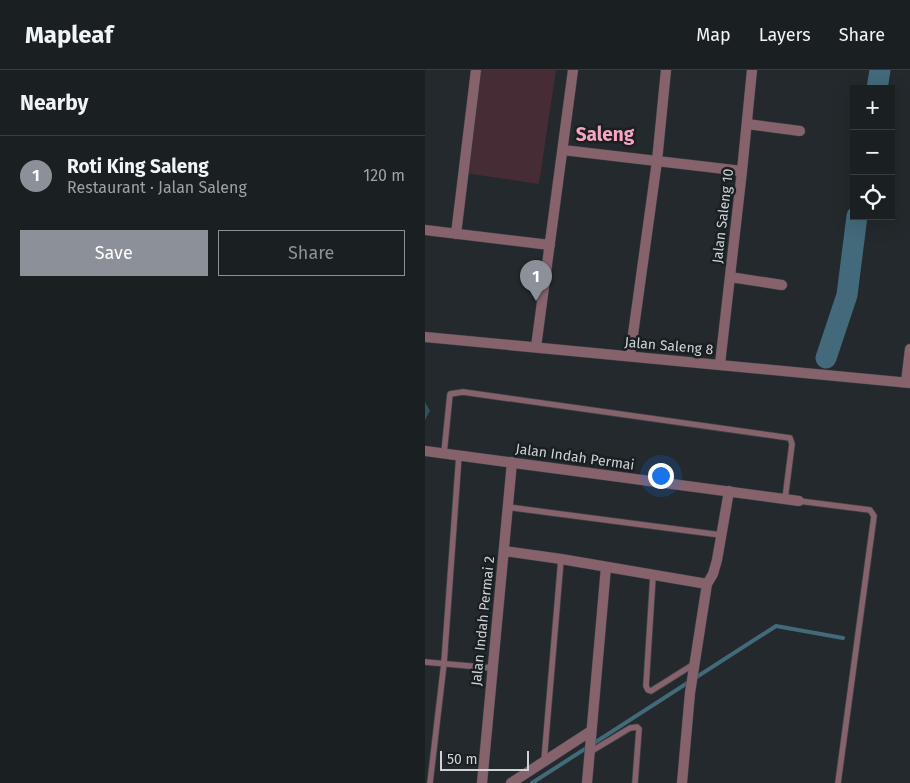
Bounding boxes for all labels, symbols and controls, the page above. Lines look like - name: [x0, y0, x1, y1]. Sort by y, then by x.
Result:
- text: Mapleaf: [25, 21, 113, 49]
- text: Map: [696, 24, 731, 46]
- text: Layers: [759, 24, 811, 46]
- text: Share: [839, 24, 885, 46]
- map controls: [850, 85, 895, 220]
- button: +: [850, 85, 895, 130]
- text: Nearby: [20, 90, 88, 116]
- district label: Saleng: [576, 123, 635, 146]
- button: −: [850, 130, 895, 175]
- text: Roti King Saleng: [67, 155, 209, 178]
- text: 1: [32, 166, 40, 185]
- text: 120 m: [363, 166, 405, 185]
- street label: Jalan Saleng 10: [709, 168, 737, 264]
- button: locate: [850, 175, 895, 220]
- text: Restaurant · Jalan Saleng: [67, 178, 247, 197]
- button: Save: [20, 230, 208, 276]
- button: Share: [218, 230, 405, 276]
- pin: 1: [520, 260, 552, 301]
- street label: Jalan Saleng 8: [624, 334, 714, 358]
- street label: Jalan Indah Permai: [514, 440, 636, 474]
- your location: [648, 463, 674, 489]
- street label: Jalan Indah Permai 2: [468, 555, 498, 687]
- scale bar: [440, 748, 529, 771]
- text: 50 m: [447, 751, 478, 768]

